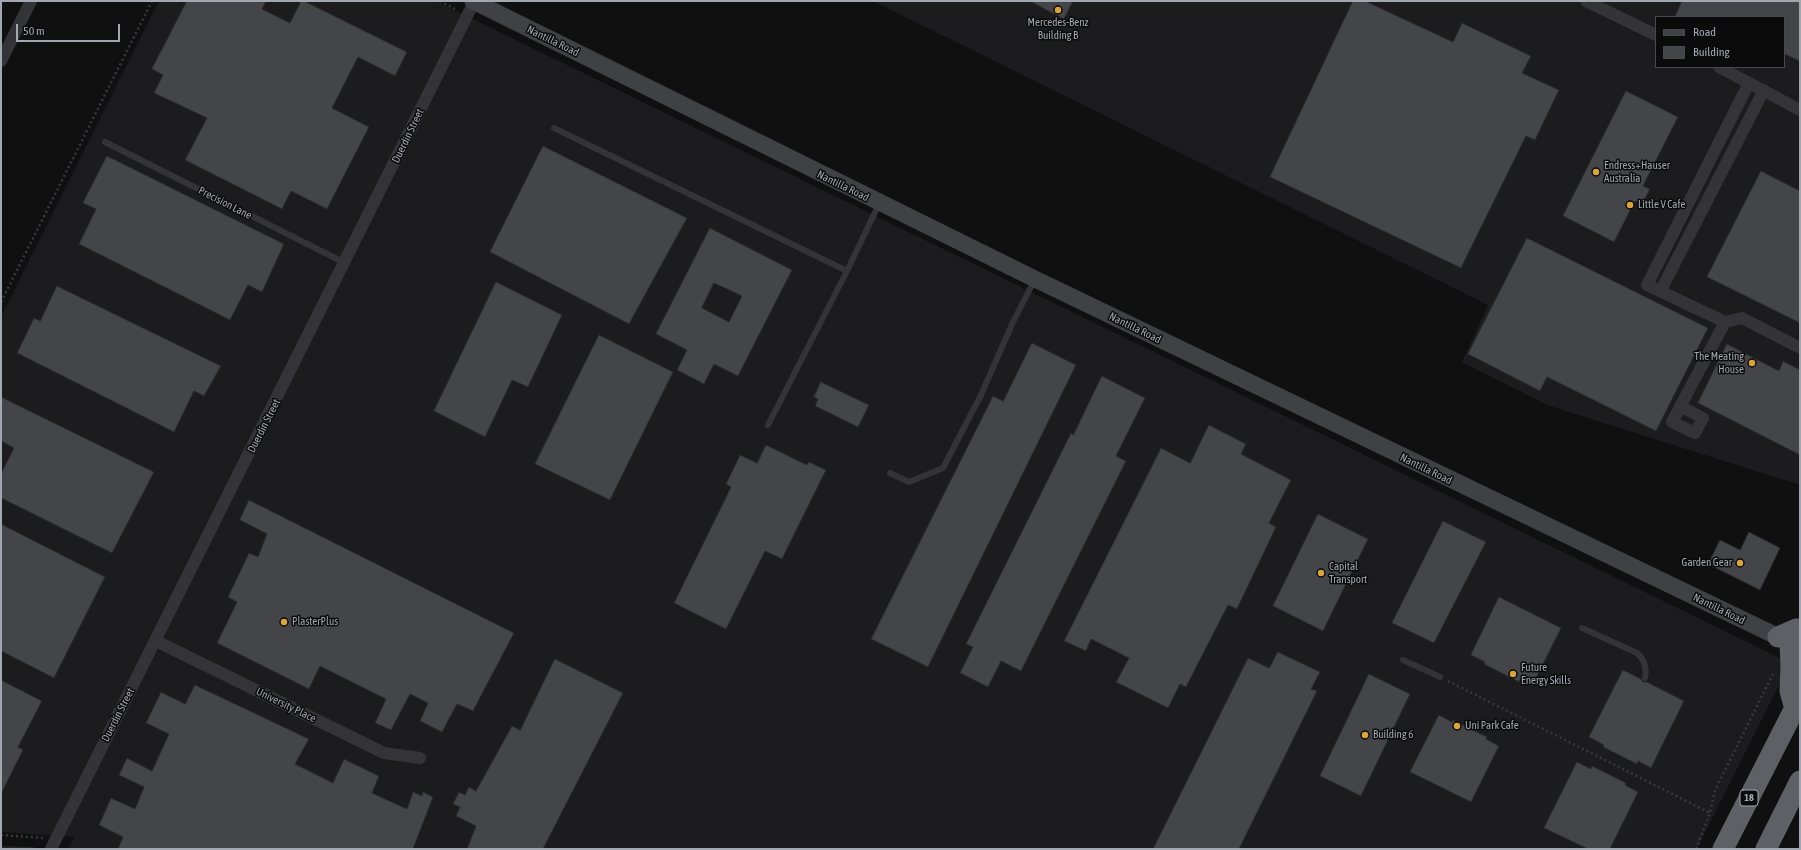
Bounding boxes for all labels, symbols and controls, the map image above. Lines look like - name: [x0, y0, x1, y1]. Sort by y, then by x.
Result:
- marker: Mercedes-Benz Building B: [1053, 5, 1063, 15]
- scale bar: [18, 16, 122, 42]
- place label: Mercedes-Benz Building B: [1028, 16, 1088, 42]
- legend: [1655, 16, 1785, 68]
- street label: Nantilla Road: [525, 23, 581, 59]
- text: 50 m: [23, 24, 45, 38]
- text: Road: [1693, 25, 1716, 39]
- text: Building: [1693, 45, 1730, 59]
- street label: Duerdin Street: [389, 107, 427, 165]
- place label: Endress+Hauser Australia: [1604, 159, 1670, 185]
- marker: Endress+Hauser Australia: [1591, 167, 1601, 177]
- street label: Nantilla Road: [815, 168, 871, 204]
- street label: Precision Lane: [196, 184, 254, 222]
- place label: Little V Cafe: [1638, 198, 1685, 212]
- marker: Little V Cafe: [1625, 200, 1635, 210]
- street label: Nantilla Road: [1107, 310, 1163, 346]
- place label: The Meating House: [1694, 350, 1744, 376]
- marker: The Meating House: [1747, 358, 1757, 368]
- street label: Duerdin Street: [245, 397, 283, 455]
- street label: Nantilla Road: [1398, 451, 1454, 487]
- place label: Garden Gear: [1682, 556, 1732, 570]
- marker: Garden Gear: [1735, 558, 1745, 568]
- place label: Capital Transport: [1329, 560, 1367, 586]
- marker: Capital Transport: [1316, 568, 1326, 578]
- street label: Nantilla Road: [1691, 591, 1747, 627]
- place label: PlasterPlus: [292, 615, 338, 629]
- marker: PlasterPlus: [279, 617, 289, 627]
- place label: Future Energy Skills: [1521, 661, 1571, 687]
- marker: Future Energy Skills: [1508, 669, 1518, 679]
- street label: University Place: [254, 685, 318, 725]
- street label: Duerdin Street: [99, 686, 137, 744]
- place label: Uni Park Cafe: [1465, 719, 1519, 733]
- marker: Uni Park Cafe: [1452, 721, 1462, 731]
- place label: Building 6: [1373, 728, 1413, 742]
- marker: Building 6: [1360, 730, 1370, 740]
- road number: 18: [1740, 790, 1758, 806]

